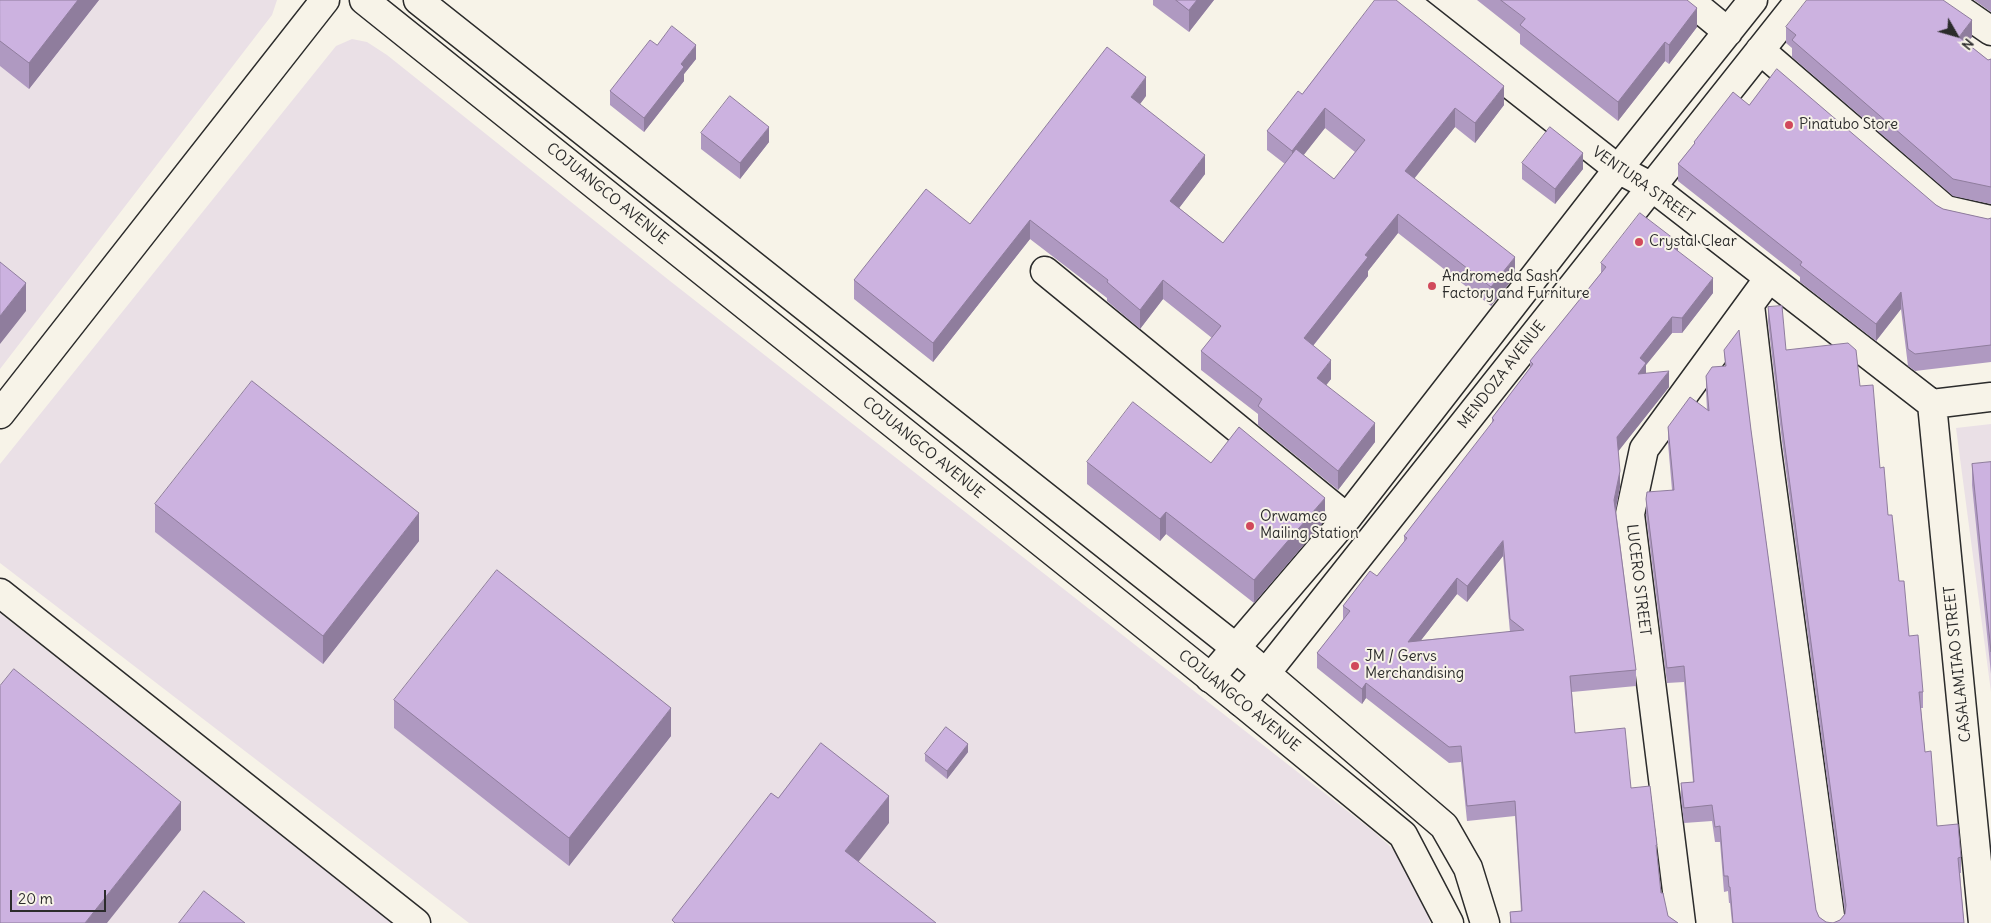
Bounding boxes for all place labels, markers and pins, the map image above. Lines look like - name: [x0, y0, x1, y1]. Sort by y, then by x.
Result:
- place label: Pinatubo Store: [1799, 116, 1898, 134]
- marker: Pinatubo Store: [1783, 119, 1795, 131]
- place label: Crystal Clear: [1649, 233, 1737, 251]
- marker: Crystal Clear: [1633, 236, 1645, 248]
- place label: Andromeda Sash Factory and Furniture: [1442, 268, 1590, 303]
- marker: Andromeda Sash Factory and Furniture: [1426, 280, 1438, 292]
- place label: Orwamco Mailing Station: [1260, 508, 1359, 543]
- marker: Orwamco Mailing Station: [1244, 520, 1256, 532]
- place label: JM / Gervs Merchandising: [1365, 648, 1464, 683]
- marker: JM / Gervs Merchandising: [1349, 660, 1361, 672]

